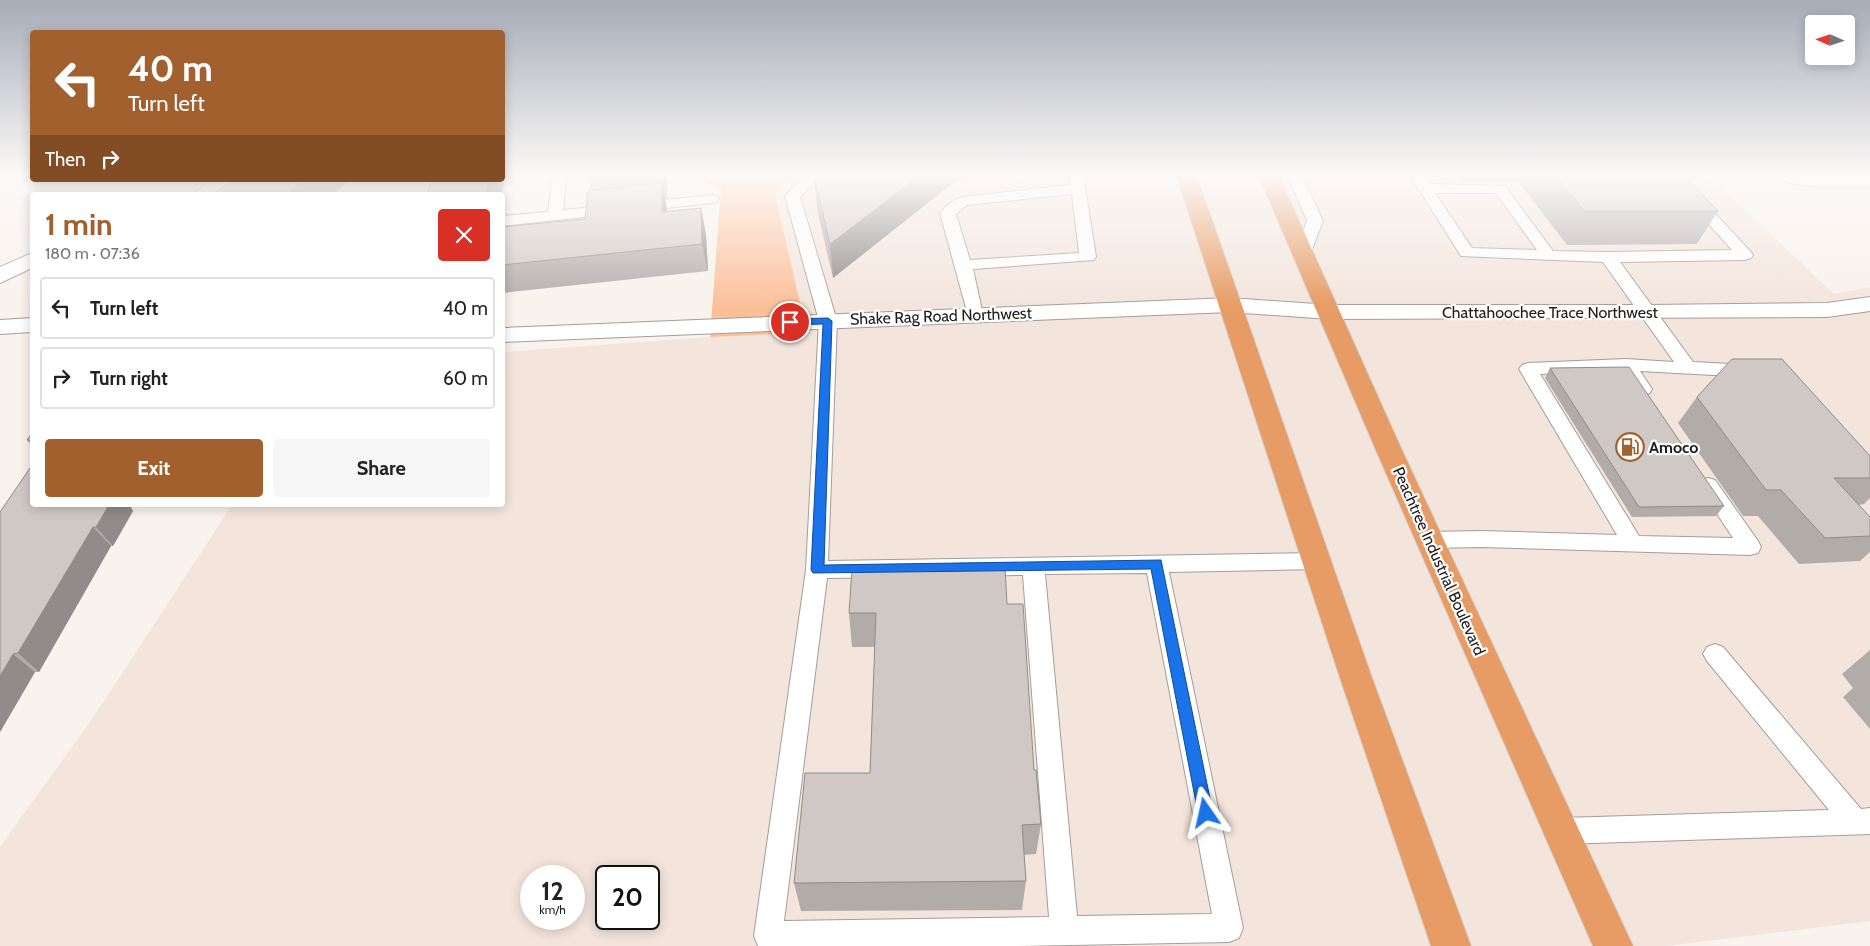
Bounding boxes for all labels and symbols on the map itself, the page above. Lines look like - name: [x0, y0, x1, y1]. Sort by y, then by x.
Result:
- north arrow: [1805, 15, 1855, 65]
- pin: [769, 301, 811, 343]
- street label: Shake Rag Road Northwest: [850, 303, 1033, 329]
- street label: Chattahoochee Trace Northwest: [1442, 303, 1659, 322]
- fuel station icon: Amoco: [1615, 432, 1645, 462]
- place label: Amoco: [1649, 438, 1698, 457]
- street label: Peachtree Industrial Boulevard: [1389, 464, 1489, 658]
- position arrow: [1179, 786, 1231, 838]
- speed limit sign: 20: [595, 865, 660, 930]

